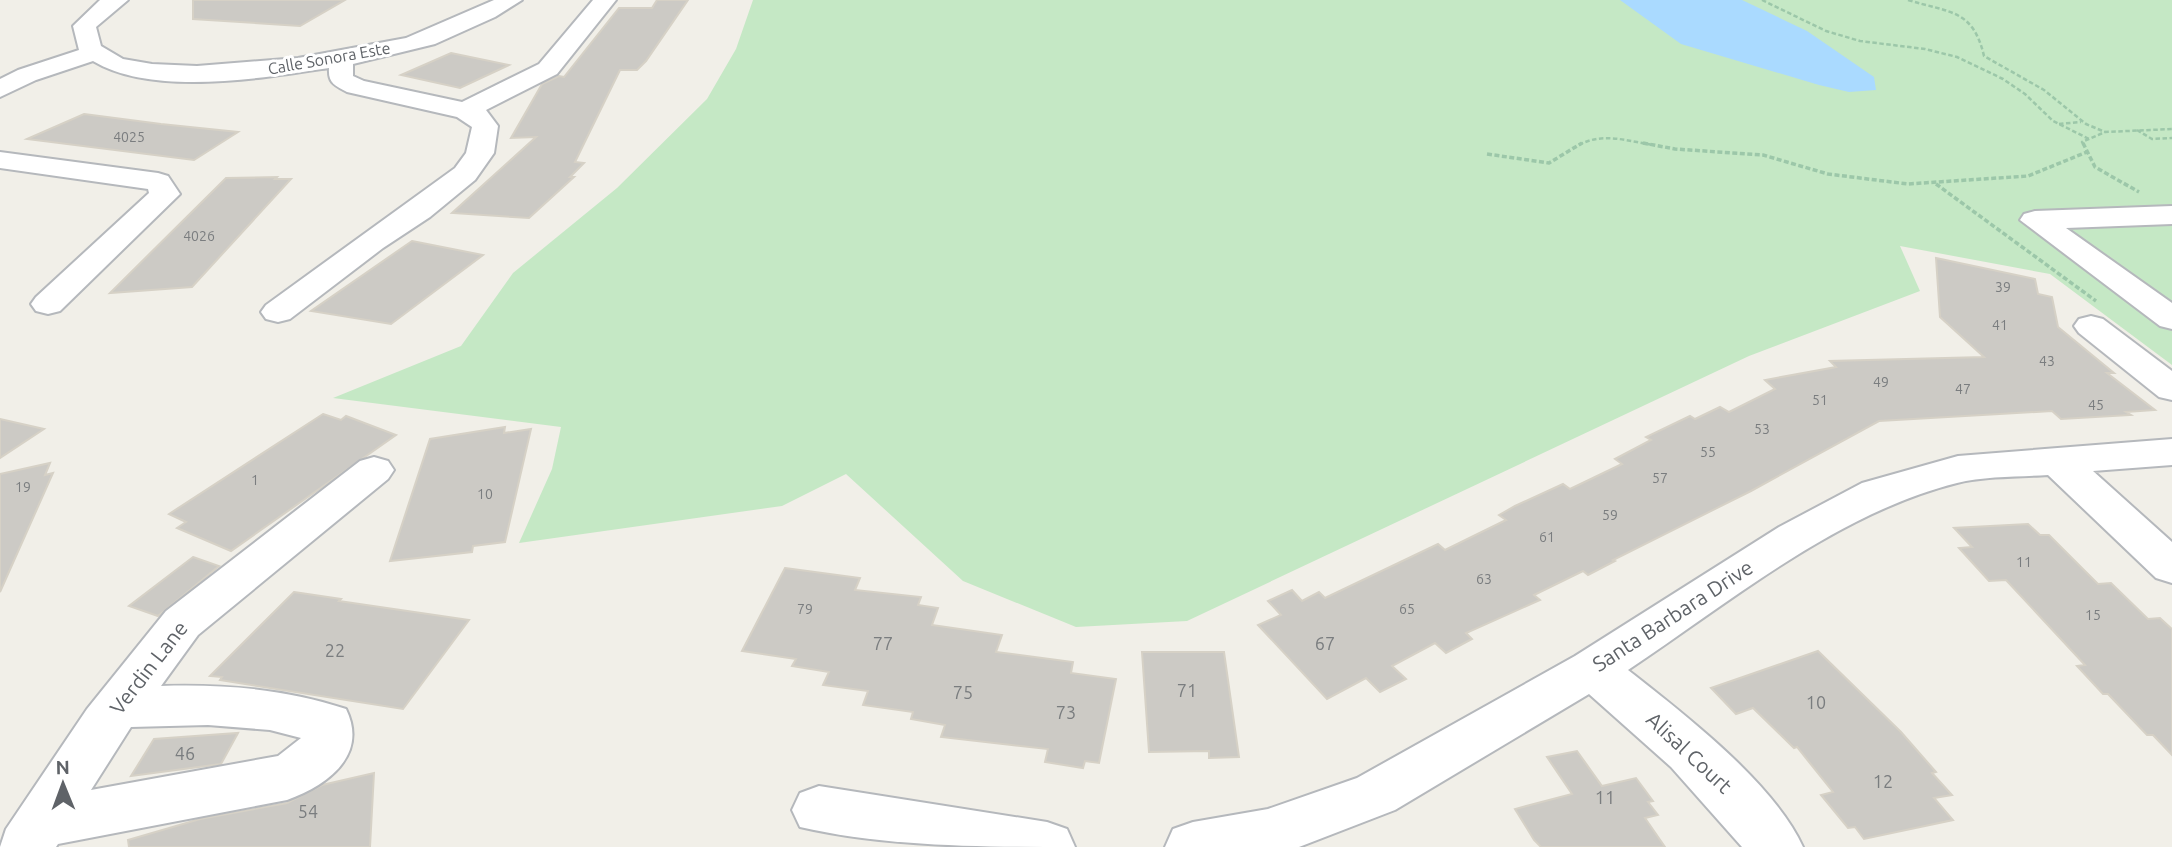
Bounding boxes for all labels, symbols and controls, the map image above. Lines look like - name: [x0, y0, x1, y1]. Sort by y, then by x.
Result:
- street label: Calle Sonora Este: [266, 38, 392, 78]
- house number: 4025: [113, 129, 145, 145]
- house number: 4026: [183, 228, 215, 244]
- house number: 39: [1995, 279, 2011, 295]
- house number: 41: [1992, 317, 2008, 333]
- house number: 43: [2039, 353, 2055, 369]
- house number: 49: [1873, 374, 1889, 390]
- house number: 47: [1955, 381, 1971, 397]
- house number: 51: [1812, 392, 1828, 408]
- house number: 45: [2088, 397, 2104, 413]
- house number: 53: [1754, 421, 1770, 437]
- house number: 55: [1700, 444, 1716, 460]
- house number: 57: [1652, 470, 1668, 486]
- house number: 1: [251, 472, 259, 488]
- house number: 19: [15, 479, 31, 495]
- house number: 10: [477, 486, 493, 502]
- house number: 59: [1602, 507, 1618, 523]
- house number: 61: [1539, 529, 1555, 545]
- street label: Santa Barbara Drive: [1588, 554, 1757, 676]
- house number: 11: [2016, 554, 2032, 570]
- house number: 63: [1476, 571, 1492, 587]
- house number: 79: [797, 601, 813, 617]
- house number: 65: [1399, 601, 1415, 617]
- house number: 15: [2085, 607, 2101, 623]
- street label: Verdin Lane: [104, 616, 192, 719]
- house number: 77: [873, 633, 893, 653]
- house number: 67: [1315, 633, 1335, 653]
- house number: 22: [325, 640, 345, 660]
- house number: 71: [1177, 680, 1197, 700]
- house number: 75: [953, 682, 973, 702]
- house number: 10: [1806, 692, 1826, 712]
- house number: 73: [1056, 702, 1076, 722]
- street label: Alisal Court: [1642, 707, 1737, 798]
- house number: 46: [175, 743, 195, 763]
- north arrow: [28, 749, 98, 819]
- text: N: [55, 756, 70, 778]
- house number: 12: [1873, 771, 1893, 791]
- house number: 11: [1595, 787, 1615, 807]
- house number: 54: [298, 801, 318, 821]

